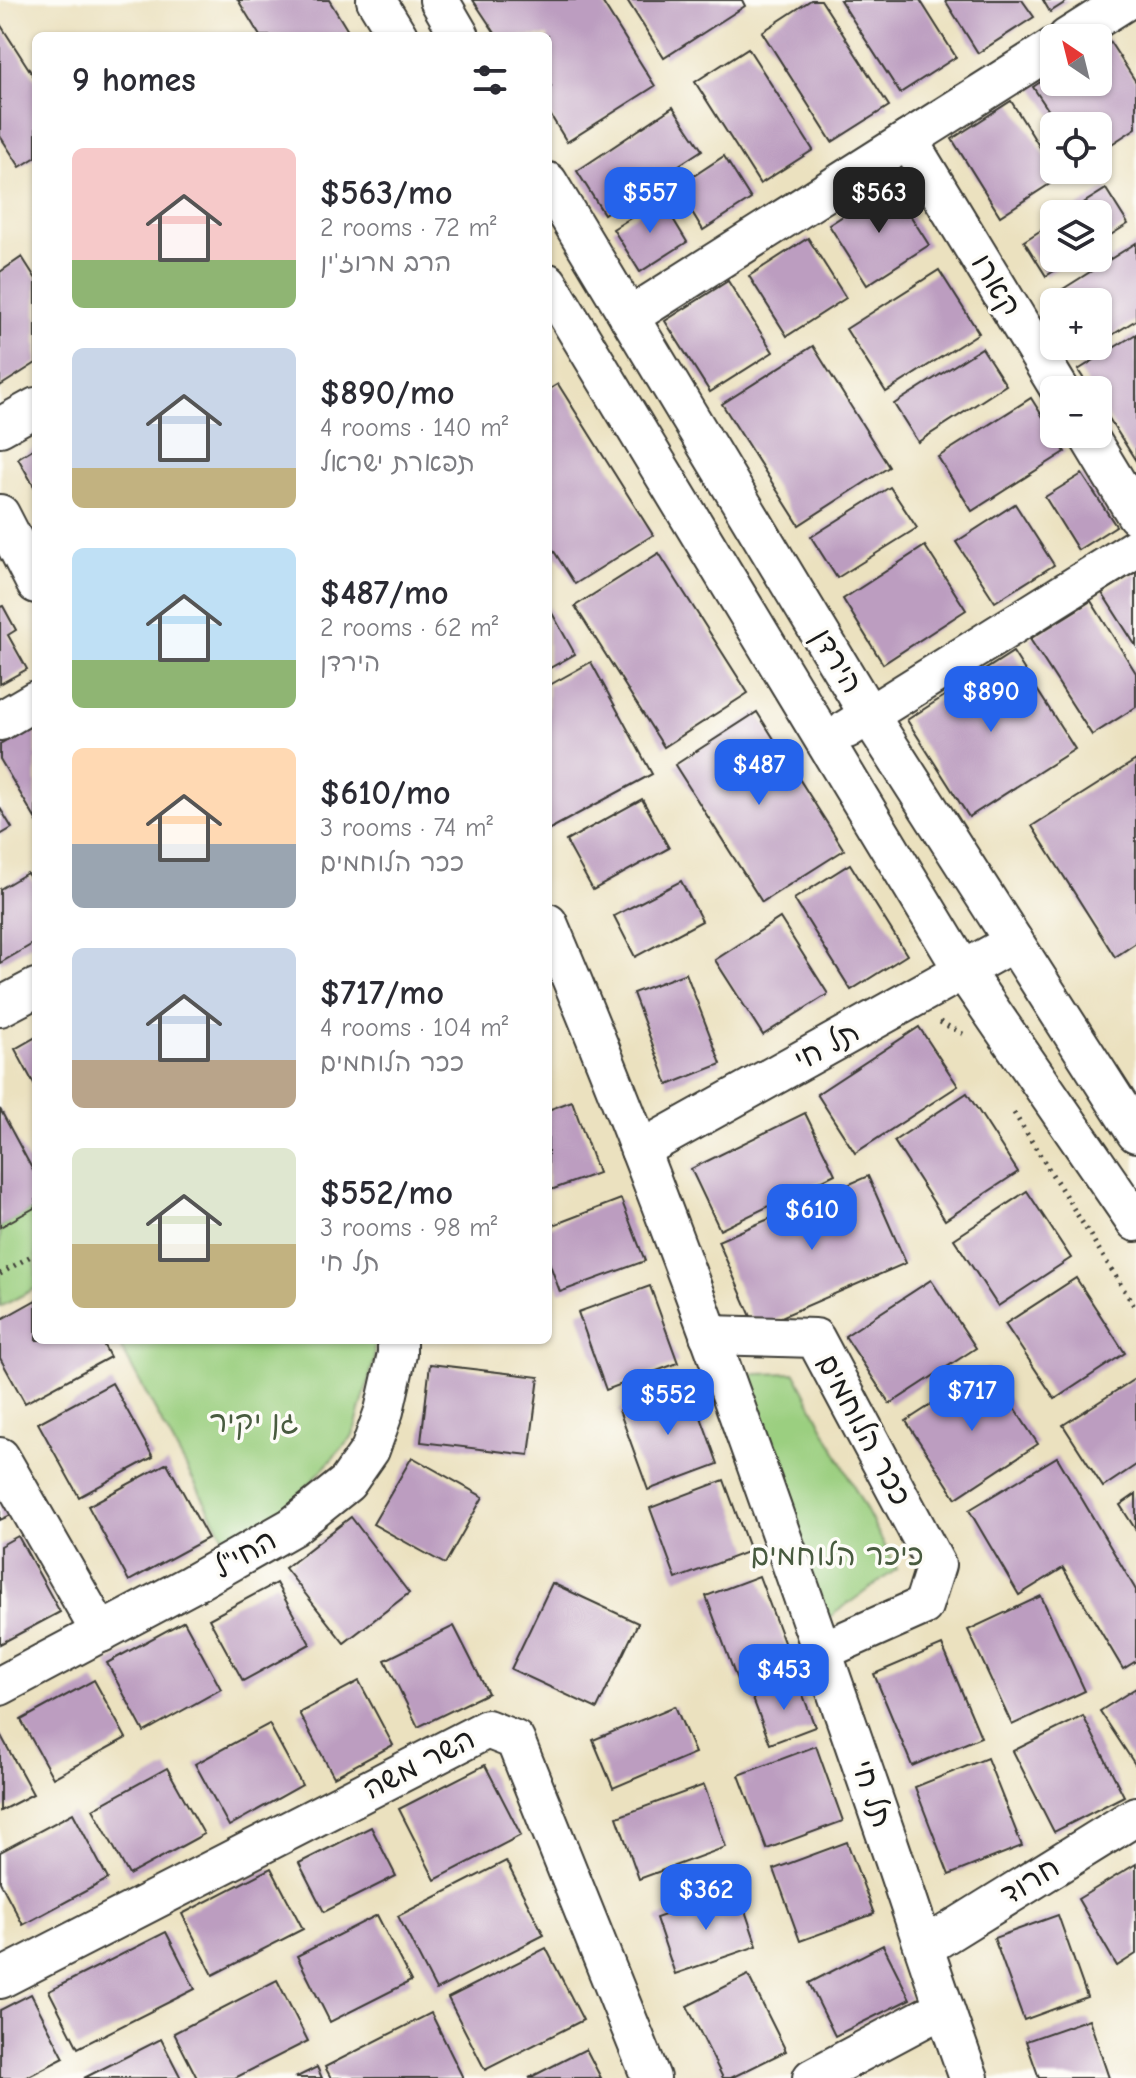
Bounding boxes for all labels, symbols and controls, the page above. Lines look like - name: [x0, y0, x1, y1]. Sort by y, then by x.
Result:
- north arrow: [1040, 24, 1112, 96]
- map controls: [1040, 24, 1112, 448]
- icon: filters: [468, 58, 512, 102]
- text: 9 homes: [72, 60, 196, 100]
- button: locate: [1040, 112, 1112, 184]
- pin: $557: [603, 167, 697, 235]
- pin: $563: [832, 167, 926, 235]
- text: $563/mo: [320, 173, 453, 213]
- text: $557: [623, 178, 677, 208]
- text: $563: [851, 178, 907, 208]
- icon: home: [136, 180, 232, 276]
- button: layers: [1040, 200, 1112, 272]
- text: 2 rooms · 72 m²: [320, 213, 497, 243]
- text: הרב מרוז'ין: [320, 248, 451, 278]
- street label: קארו: [963, 248, 1028, 323]
- button: +: [1040, 288, 1112, 360]
- text: $890/mo: [320, 373, 455, 413]
- button: −: [1040, 376, 1112, 448]
- icon: home: [136, 380, 232, 476]
- text: 4 rooms · 140 m²: [320, 413, 508, 443]
- text: תפארת ישראל: [320, 448, 475, 478]
- text: $487/mo: [320, 573, 449, 613]
- icon: home: [136, 580, 232, 676]
- text: 2 rooms · 62 m²: [320, 613, 498, 643]
- street label: הירדן: [803, 622, 870, 700]
- text: הירדן: [320, 648, 380, 678]
- pin: $890: [944, 666, 1038, 734]
- text: $890: [962, 677, 1020, 707]
- pin: $487: [712, 739, 806, 807]
- text: $487: [733, 750, 785, 780]
- text: $610/mo: [320, 773, 451, 813]
- icon: home: [136, 780, 232, 876]
- text: 3 rooms · 74 m²: [320, 813, 493, 843]
- text: ככר הלוחמים: [320, 848, 464, 878]
- text: $717/mo: [320, 973, 444, 1013]
- icon: home: [136, 980, 232, 1076]
- text: 4 rooms · 104 m²: [320, 1013, 508, 1043]
- street label: תל חי: [788, 1014, 866, 1078]
- text: ככר הלוחמים: [320, 1048, 464, 1078]
- text: $552/mo: [320, 1173, 453, 1213]
- icon: home: [136, 1180, 232, 1276]
- pin: $610: [765, 1184, 859, 1252]
- text: $610: [785, 1195, 839, 1225]
- text: 3 rooms · 98 m²: [320, 1213, 497, 1243]
- text: תל חי: [320, 1248, 380, 1278]
- street label: ככר הלוחמים: [810, 1348, 918, 1512]
- pin: $717: [925, 1365, 1019, 1433]
- pin: $552: [621, 1369, 715, 1437]
- text: $717: [947, 1376, 997, 1406]
- text: $552: [640, 1380, 696, 1410]
- park label: גן יקיר: [210, 1405, 298, 1440]
- street label: החי"ל: [207, 1522, 283, 1586]
- park label: כיכר הלוחמים: [750, 1538, 924, 1573]
- pin: $453: [737, 1644, 831, 1712]
- text: $453: [757, 1655, 811, 1685]
- street label: השר משה: [357, 1721, 481, 1807]
- street label: תל חי: [844, 1756, 900, 1832]
- street label: חרוד: [994, 1850, 1066, 1912]
- pin: $362: [659, 1864, 753, 1932]
- text: $362: [678, 1875, 734, 1905]

